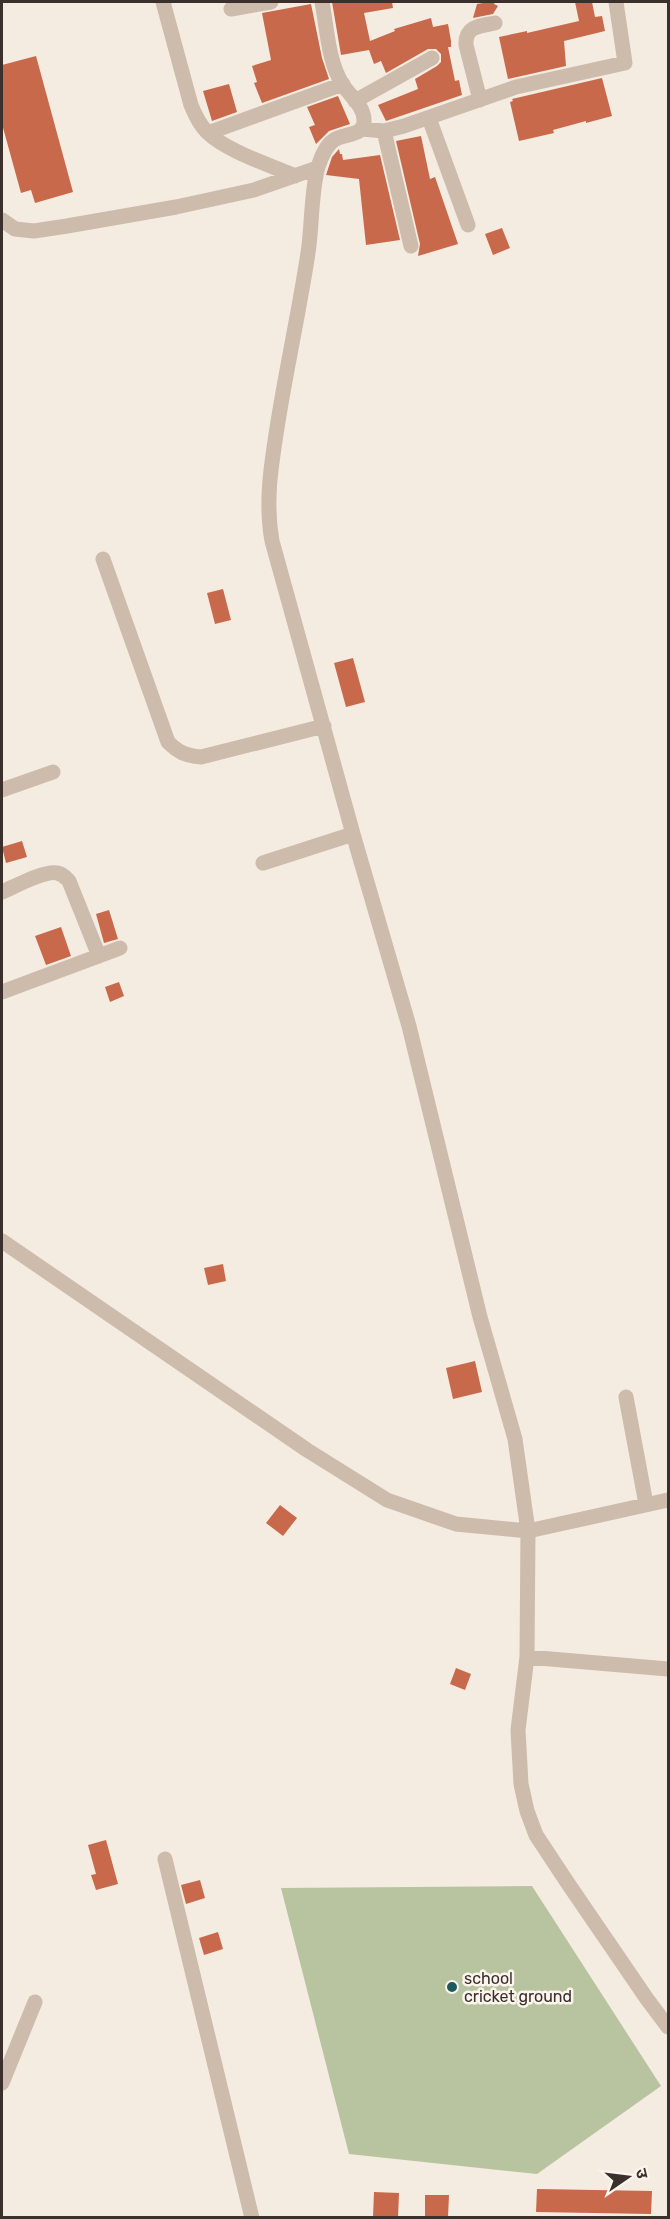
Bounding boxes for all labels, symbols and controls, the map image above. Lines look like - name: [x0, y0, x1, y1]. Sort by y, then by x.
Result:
- place label: school cricket ground: [464, 1969, 572, 2006]
- marker: school cricket ground: [445, 1980, 459, 1994]
- north arrow: [598, 2147, 658, 2207]
- text: उ: [632, 2167, 653, 2181]

